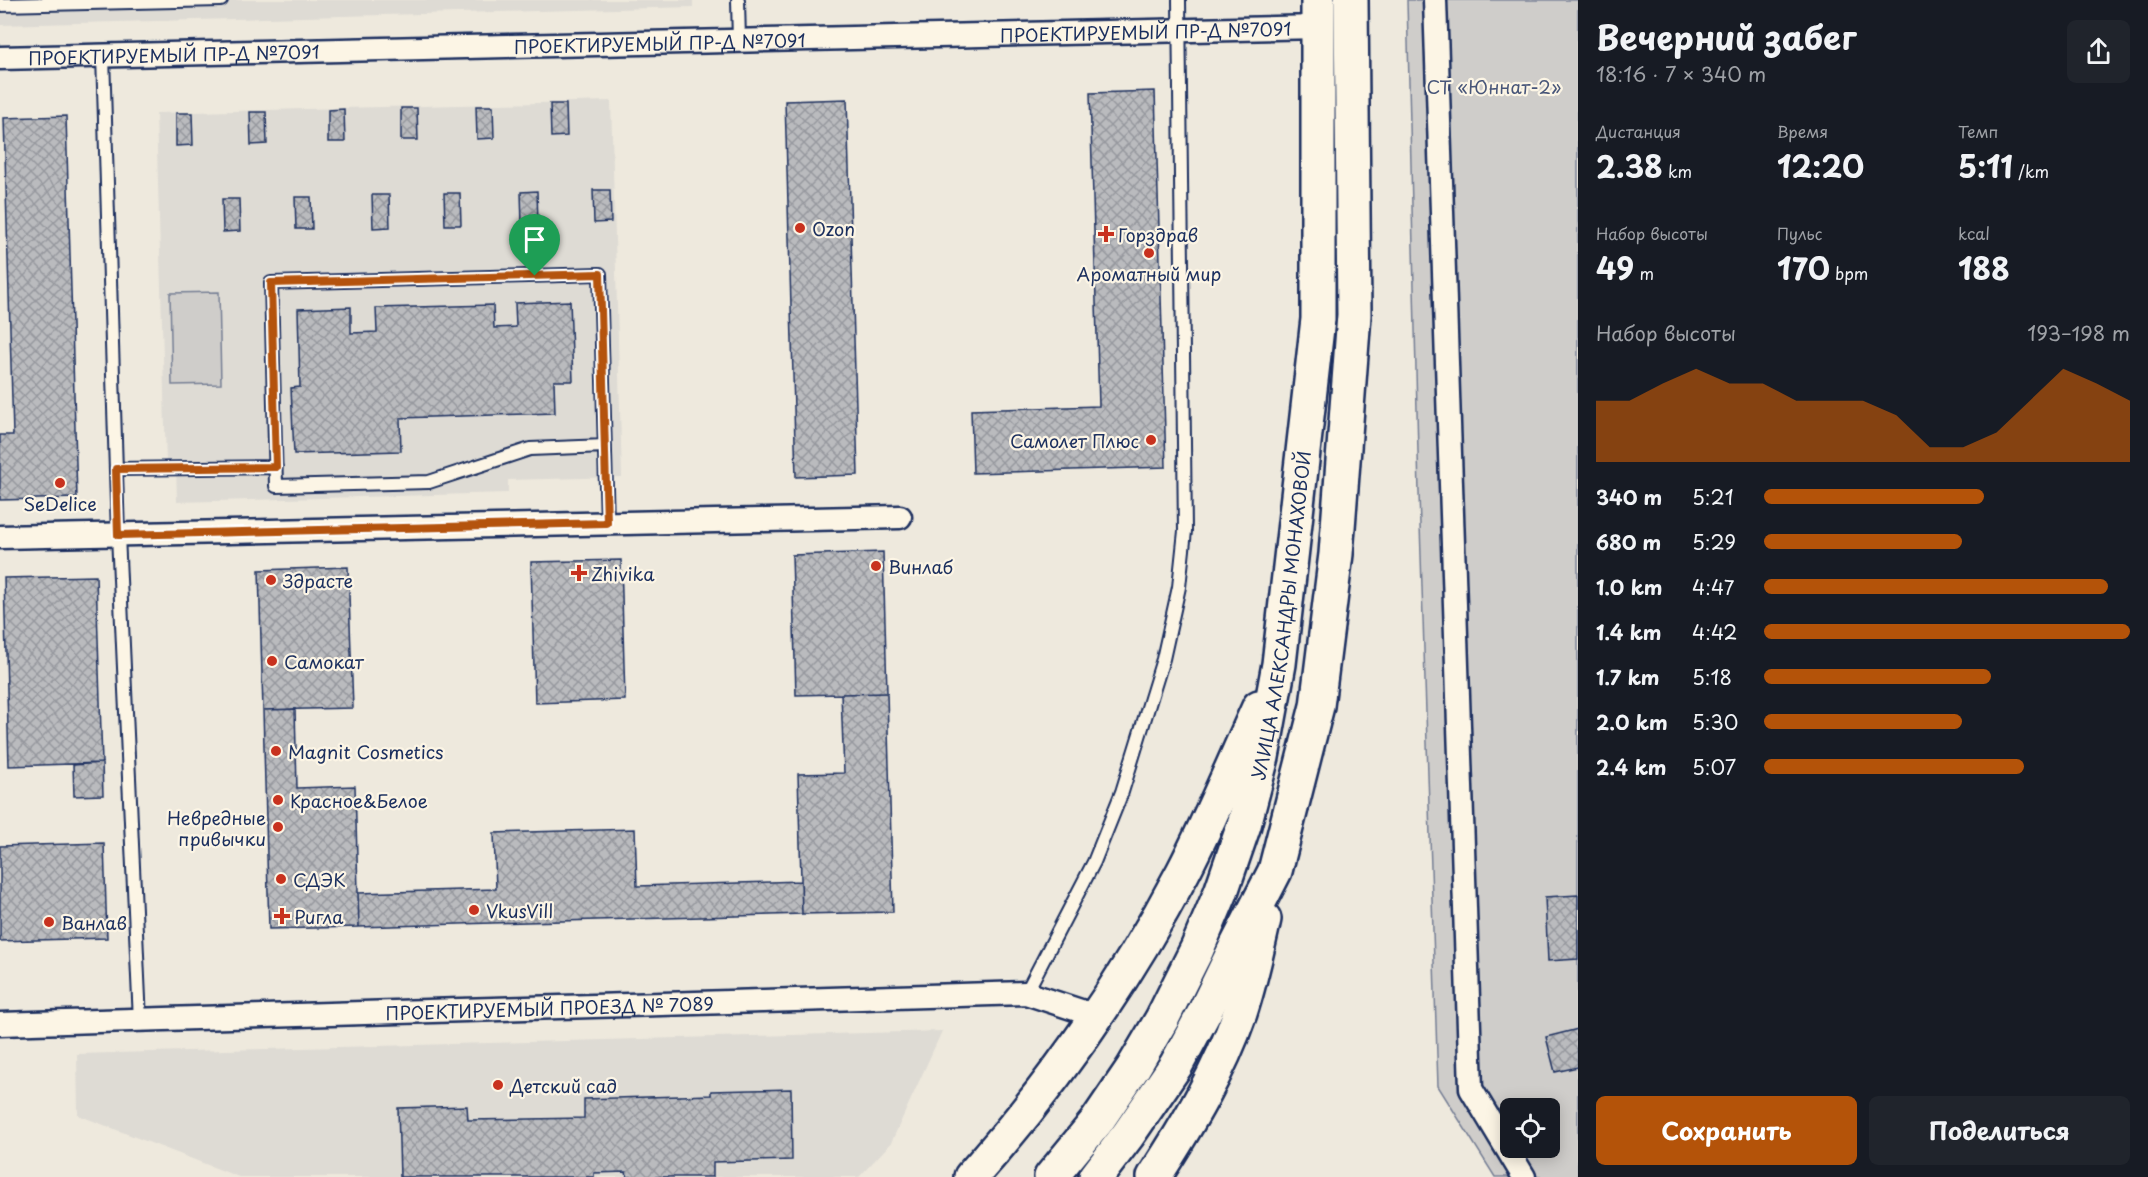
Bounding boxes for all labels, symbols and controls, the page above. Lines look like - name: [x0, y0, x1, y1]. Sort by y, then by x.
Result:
- text: Вечерний забег: [1596, 11, 1856, 61]
- street label: ПРОЕКТИРУЕМЫЙ ПР-Д №7091: [1000, 14, 1292, 48]
- button: share: [2067, 20, 2130, 83]
- street label: ПРОЕКТИРУЕМЫЙ ПР-Д №7091: [514, 26, 806, 59]
- street label: ПРОЕКТИРУЕМЫЙ ПР-Д №7091: [28, 37, 320, 71]
- text: 18:16 · 7 × 340 m: [1596, 59, 1766, 89]
- park label: СТ «Юннат-2»: [1427, 73, 1561, 100]
- text: Дистанция: [1596, 119, 1681, 143]
- text: Время: [1777, 119, 1828, 143]
- text: Темп: [1958, 119, 1998, 143]
- text: 2.38: [1596, 143, 1663, 188]
- text: 12:20: [1777, 143, 1864, 188]
- text: 5:11: [1958, 143, 2013, 188]
- text: km: [1663, 159, 1692, 183]
- text: /km: [2013, 159, 2049, 183]
- pin: [509, 214, 560, 276]
- place label: Ozon: [812, 215, 855, 242]
- marker: Ozon: [793, 221, 807, 235]
- place label: Горздрав: [1118, 221, 1198, 248]
- text: Набор высоты: [1596, 221, 1708, 245]
- text: Пульс: [1777, 221, 1822, 245]
- text: kcal: [1958, 221, 1990, 245]
- icon: arrive: [518, 223, 551, 256]
- marker: Горздрав: [1099, 227, 1113, 241]
- text: 49: [1596, 245, 1634, 290]
- text: 170: [1777, 245, 1830, 290]
- text: 188: [1958, 245, 2010, 290]
- marker: Ароматный мир: [1142, 246, 1156, 260]
- place label: Ароматный мир: [1077, 260, 1221, 287]
- text: m: [1634, 261, 1654, 285]
- text: bpm: [1830, 261, 1868, 285]
- text: Набор высоты: [1596, 318, 1736, 348]
- text: 193–198 m: [2027, 318, 2130, 348]
- place label: Самолет Плюс: [1010, 427, 1139, 454]
- marker: Самолет Плюс: [1144, 433, 1158, 447]
- street label: УЛИЦА АЛЕКСАНДРЫ МОНАХОВОЙ: [1243, 449, 1317, 782]
- marker: SeDelice: [53, 476, 67, 490]
- text: 340 m: [1596, 482, 1662, 512]
- text: 5:21: [1692, 482, 1734, 512]
- place label: SeDelice: [23, 490, 97, 517]
- text: 680 m: [1596, 527, 1661, 557]
- text: 5:29: [1692, 527, 1736, 557]
- place label: Винлаб: [888, 553, 954, 580]
- marker: Винлаб: [869, 559, 883, 573]
- place label: Zhivika: [591, 560, 655, 587]
- marker: Zhivika: [572, 566, 586, 580]
- place label: Здрасте: [282, 567, 353, 594]
- text: 1.0 km: [1596, 572, 1663, 602]
- text: 4:47: [1692, 572, 1734, 602]
- marker: Здрасте: [264, 573, 278, 587]
- text: 1.4 km: [1596, 617, 1662, 647]
- text: 4:42: [1692, 617, 1737, 647]
- place label: Самокат: [284, 648, 365, 675]
- marker: Самокат: [265, 654, 279, 668]
- text: 1.7 km: [1596, 662, 1659, 692]
- text: 5:18: [1692, 662, 1732, 692]
- text: 2.0 km: [1596, 707, 1668, 737]
- text: 5:30: [1692, 707, 1738, 737]
- place label: Magnit Cosmetics: [288, 738, 444, 765]
- marker: Magnit Cosmetics: [269, 744, 283, 758]
- text: 2.4 km: [1596, 752, 1666, 782]
- text: 5:07: [1692, 752, 1736, 782]
- place label: Красное&Белое: [290, 787, 428, 814]
- marker: Красное&Белое: [271, 793, 285, 807]
- place label: Невредные привычки: [167, 804, 266, 852]
- marker: Невредные привычки: [271, 820, 285, 834]
- place label: СДЭК: [293, 866, 346, 893]
- marker: СДЭК: [274, 872, 288, 886]
- place label: VkusVill: [486, 897, 553, 924]
- place label: Ригла: [294, 903, 344, 930]
- marker: VkusVill: [467, 903, 481, 917]
- place label: Ванлав: [61, 909, 127, 936]
- marker: Ригла: [275, 909, 289, 923]
- marker: Ванлав: [42, 915, 56, 929]
- street label: ПРОЕКТИРУЕМЫЙ ПРОЕЗД № 7089: [385, 989, 714, 1026]
- place label: Детский сад: [509, 1072, 617, 1099]
- marker: Детский сад: [491, 1078, 505, 1092]
- button: Сохранить: [1596, 1096, 1857, 1165]
- button: Поделиться: [1869, 1096, 2130, 1165]
- map controls: [1500, 1098, 1560, 1158]
- button: locate: [1500, 1098, 1560, 1158]

